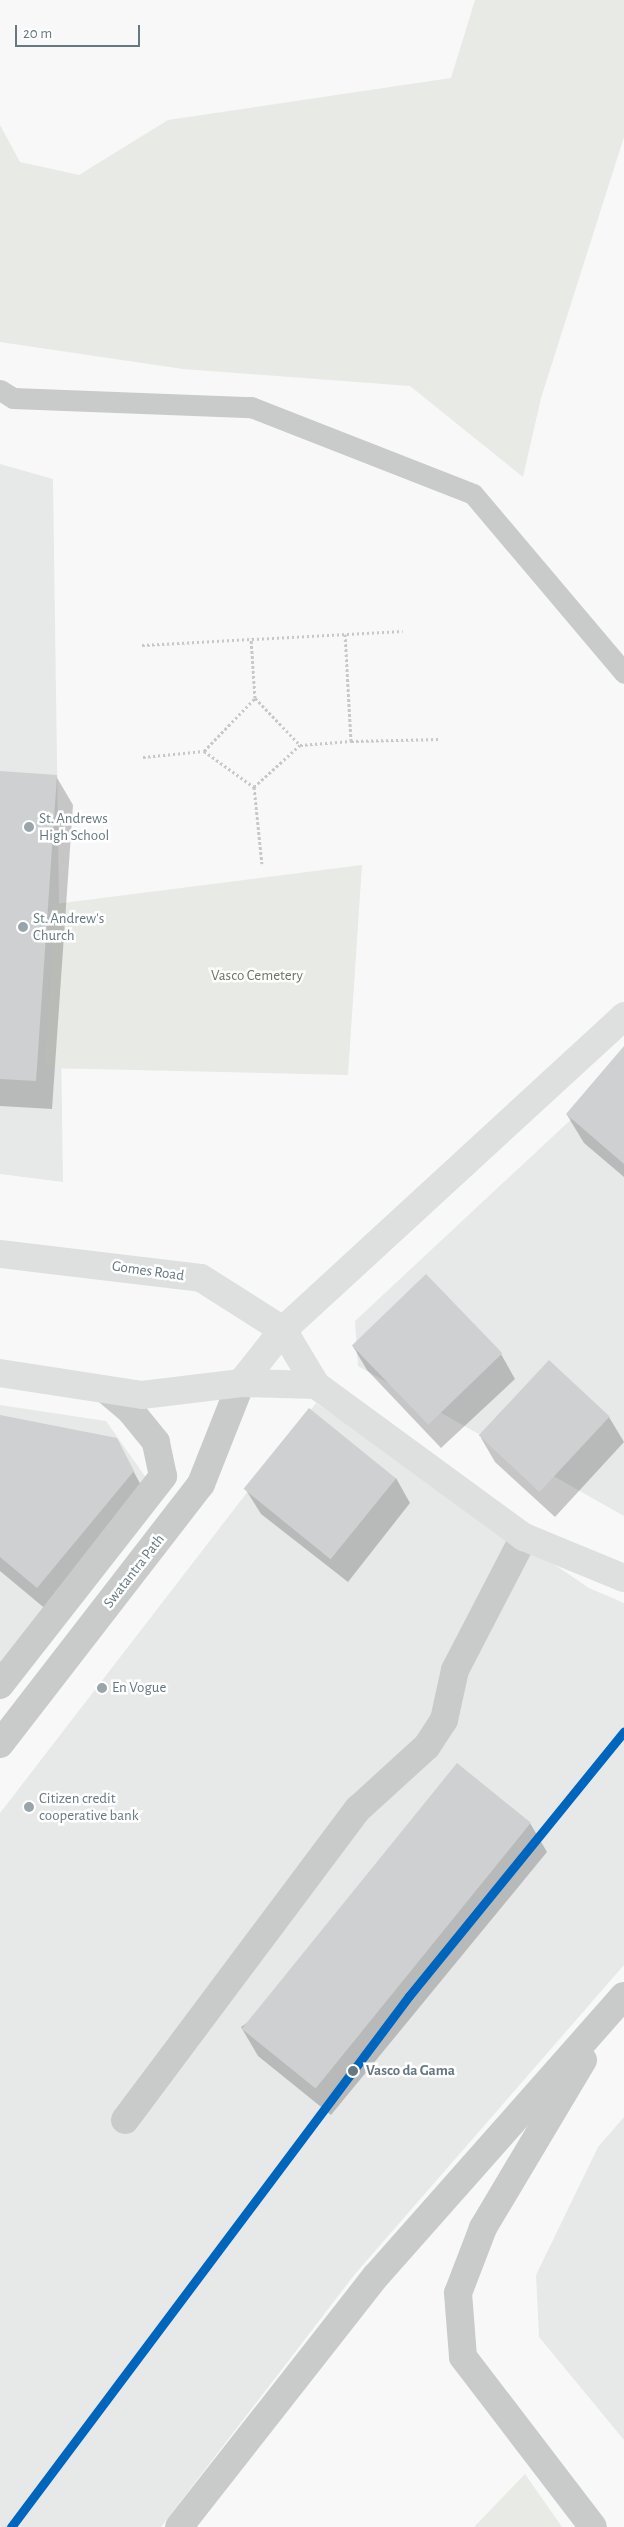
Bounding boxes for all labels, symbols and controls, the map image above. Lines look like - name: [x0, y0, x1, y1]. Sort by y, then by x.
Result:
- scale bar: [18, 15, 142, 47]
- text: 20 m: [23, 26, 52, 41]
- place label: St. Andrews High School: [39, 809, 109, 844]
- marker: St. Andrews High School: [23, 821, 35, 833]
- place label: St. Andrew's Church: [33, 909, 104, 944]
- marker: St. Andrew's Church: [17, 921, 29, 933]
- park label: Vasco Cemetery: [211, 967, 303, 985]
- street label: Gomes Road: [111, 1257, 185, 1285]
- street label: Swatantra Path: [100, 1531, 168, 1611]
- place label: En Vogue: [112, 1679, 166, 1697]
- marker: En Vogue: [96, 1682, 108, 1694]
- place label: Citizen credit cooperative bank: [39, 1789, 139, 1824]
- marker: Citizen credit cooperative bank: [23, 1801, 35, 1813]
- marker: Vasco da Gama: [344, 2062, 362, 2080]
- place label: Vasco da Gama: [366, 2062, 455, 2080]

